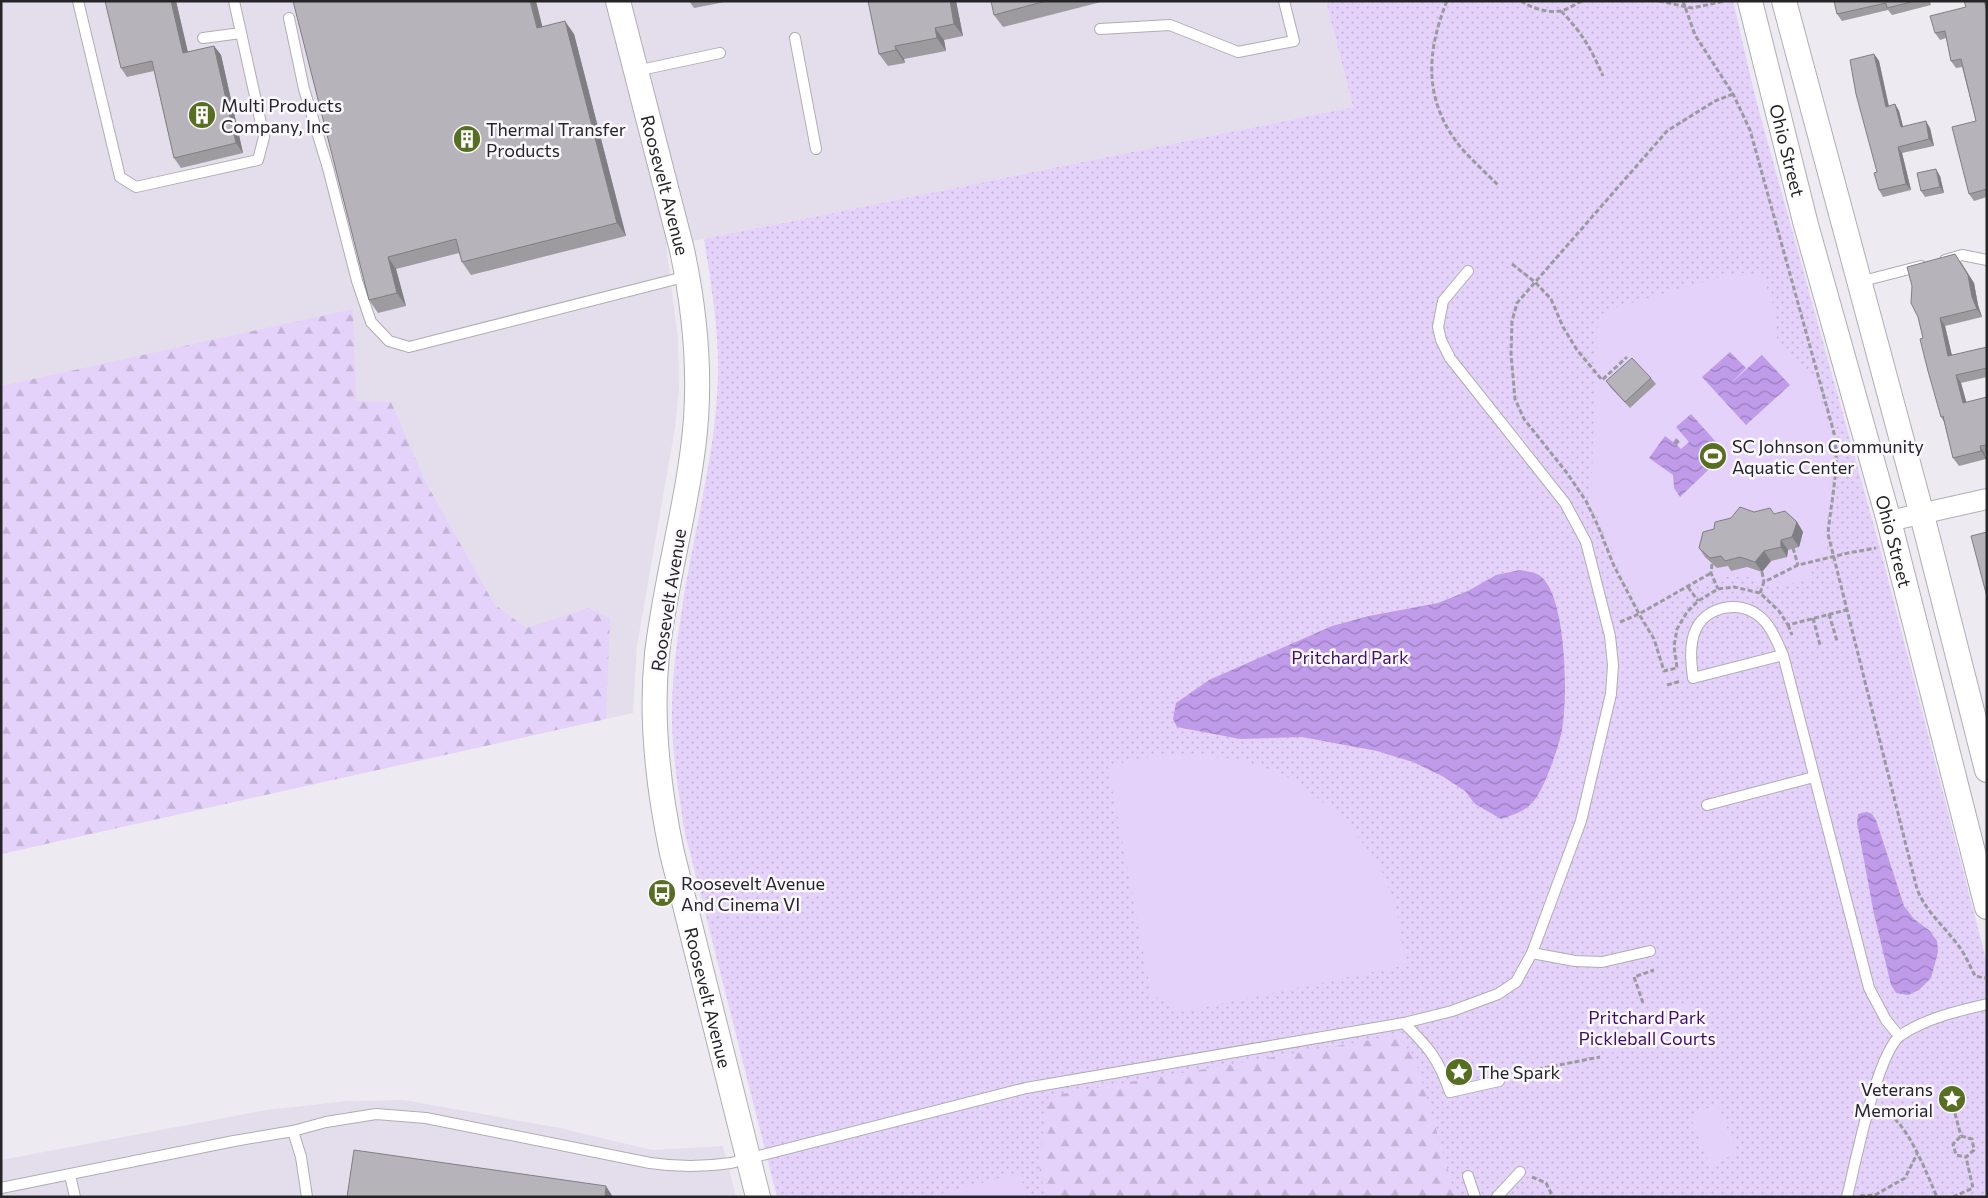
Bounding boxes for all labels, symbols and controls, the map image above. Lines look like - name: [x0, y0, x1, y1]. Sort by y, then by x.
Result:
- place label: Multi Products Company, Inc: [221, 94, 342, 137]
- building icon: Multi Products Company, Inc: [187, 100, 217, 130]
- street label: Ohio Street: [1765, 102, 1810, 199]
- street label: Roosevelt Avenue: [637, 112, 694, 257]
- place label: Thermal Transfer Products: [486, 118, 626, 161]
- building icon: Thermal Transfer Products: [452, 124, 482, 154]
- place label: SC Johnson Community Aquatic Center: [1732, 435, 1924, 478]
- sports icon: SC Johnson Community Aquatic Center: [1698, 441, 1728, 471]
- street label: Ohio Street: [1871, 492, 1916, 590]
- street label: Roosevelt Avenue: [646, 527, 690, 673]
- park label: Pritchard Park: [1291, 646, 1409, 668]
- place label: Roosevelt Avenue And Cinema VI: [681, 872, 825, 915]
- bus stop icon: Roosevelt Avenue And Cinema VI: [647, 878, 677, 908]
- street label: Roosevelt Avenue: [680, 925, 736, 1070]
- park label: Pritchard Park Pickleball Courts: [1578, 1006, 1716, 1049]
- place icon: The Spark: [1444, 1057, 1474, 1087]
- place label: The Spark: [1478, 1061, 1561, 1083]
- place label: Veterans Memorial: [1854, 1078, 1933, 1121]
- place icon: Veterans Memorial: [1937, 1084, 1967, 1114]

